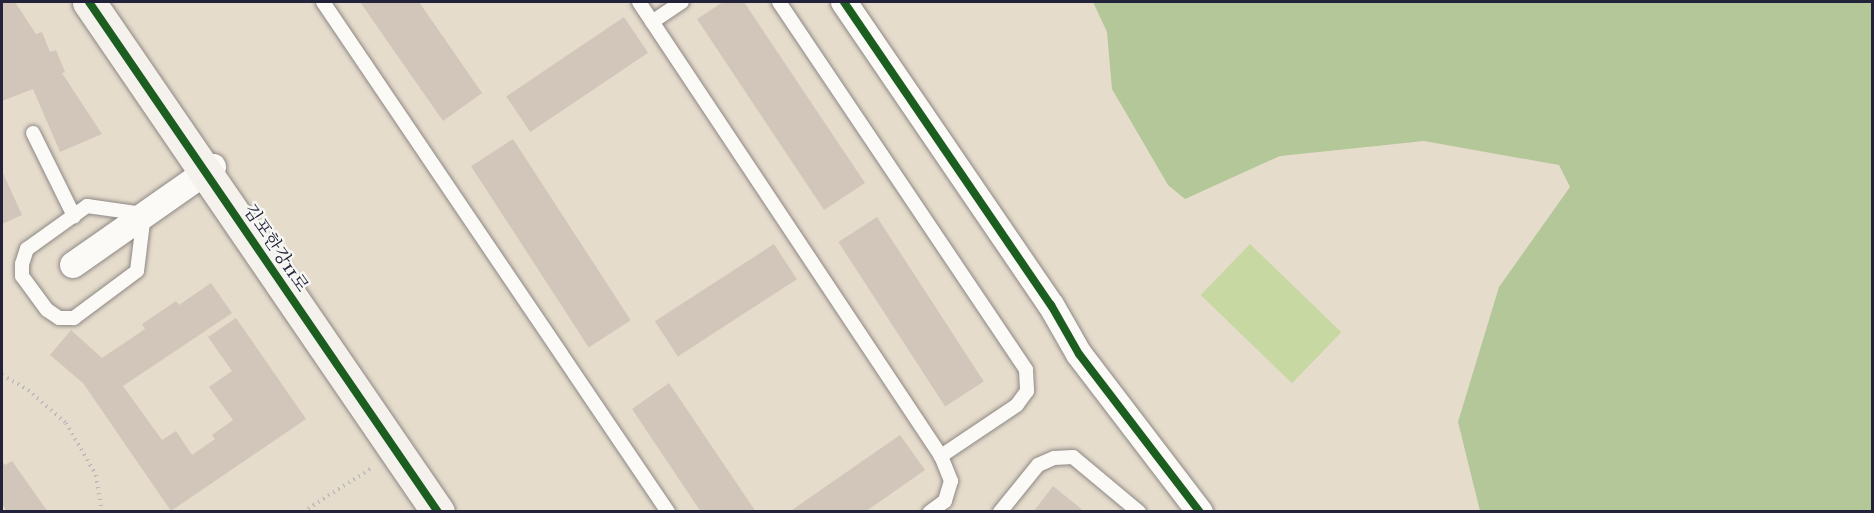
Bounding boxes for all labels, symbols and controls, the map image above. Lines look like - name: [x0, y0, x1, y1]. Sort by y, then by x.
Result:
- street label: 김포한강11로: [239, 200, 313, 296]

